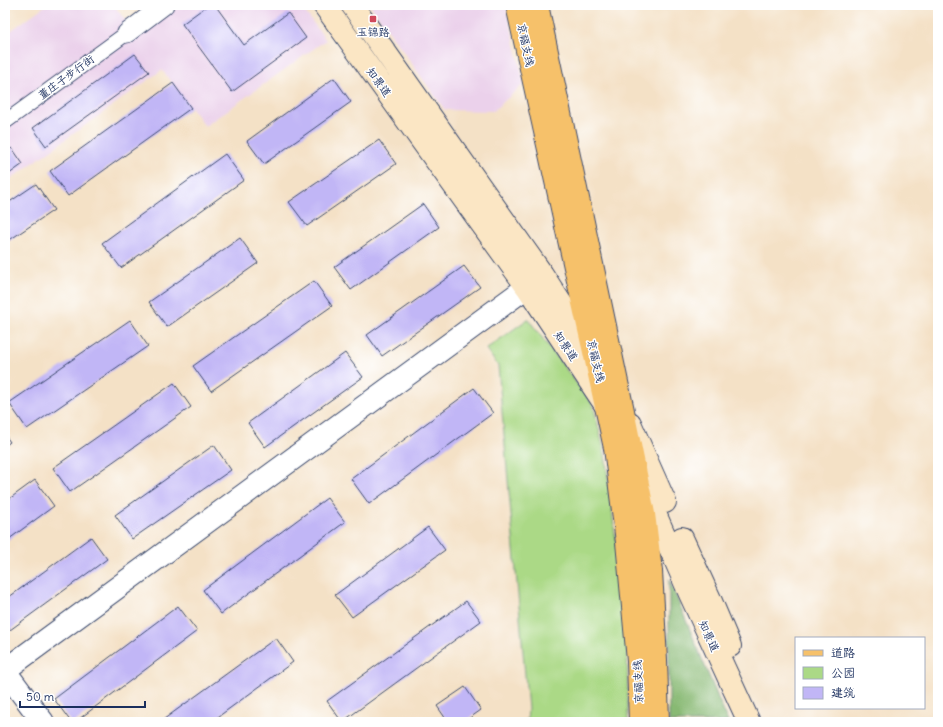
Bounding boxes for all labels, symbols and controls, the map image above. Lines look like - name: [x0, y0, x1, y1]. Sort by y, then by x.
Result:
- marker: 玉锦路: [368, 14, 378, 24]
- street label: 京福支线: [515, 22, 537, 68]
- place label: 玉锦路: [357, 25, 390, 39]
- street label: 董庄子步行街: [35, 51, 98, 102]
- street label: 知景道: [364, 65, 394, 99]
- street label: 知景道: [551, 328, 581, 364]
- street label: 京福支线: [584, 338, 608, 384]
- street label: 知景道: [696, 618, 722, 654]
- legend: [795, 637, 925, 709]
- text: 道路: [831, 645, 855, 660]
- street label: 京福支线: [630, 660, 646, 704]
- text: 公园: [831, 665, 855, 680]
- scale bar: [20, 683, 145, 709]
- text: 建筑: [831, 685, 855, 700]
- text: 50 m: [26, 689, 55, 704]

